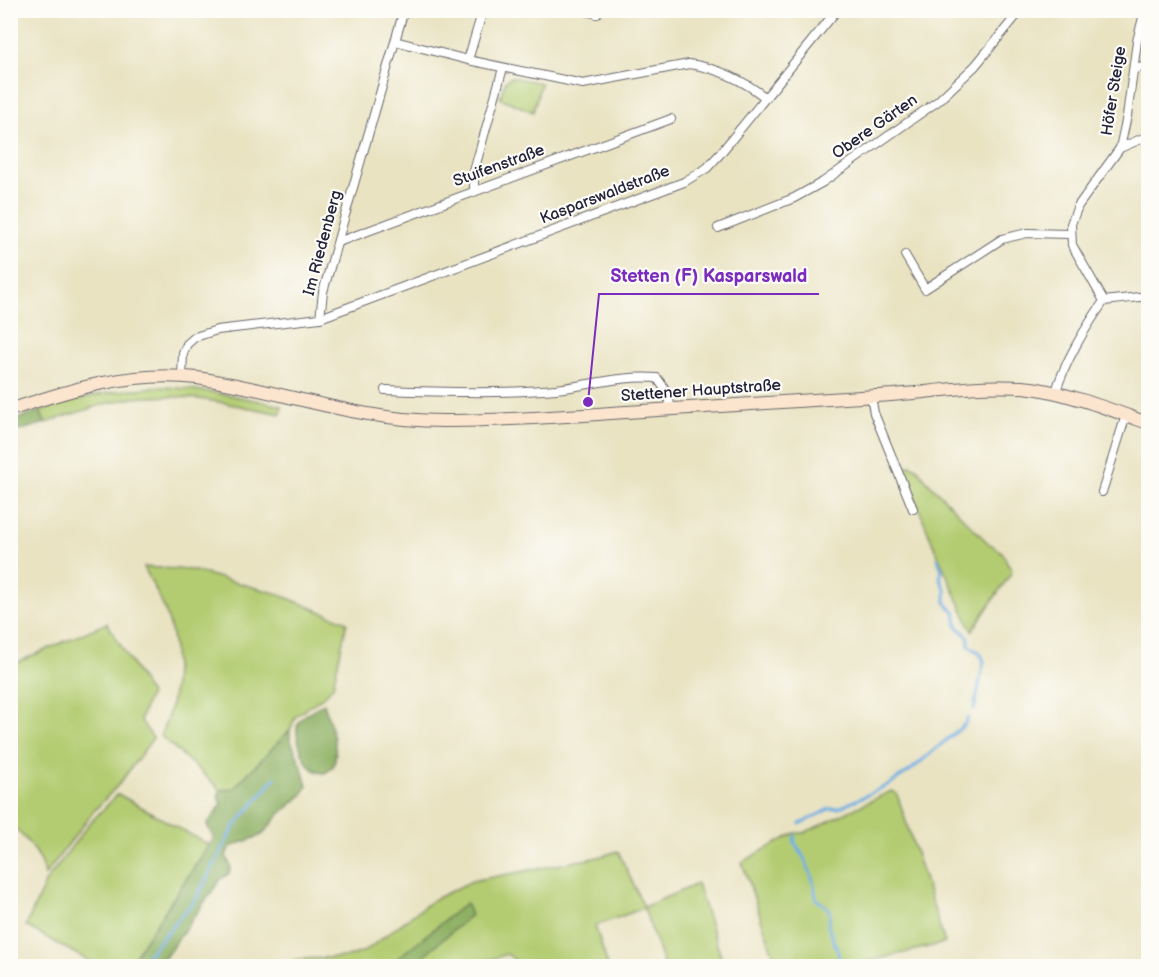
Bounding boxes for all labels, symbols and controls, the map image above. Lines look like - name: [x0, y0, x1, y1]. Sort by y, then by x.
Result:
- street label: Höfer Steige: [1098, 44, 1131, 137]
- street label: Obere Gärten: [829, 91, 921, 163]
- street label: Stuifenstraße: [451, 141, 548, 191]
- street label: Kasparswaldstraße: [538, 161, 673, 228]
- street label: Im Riedenberg: [300, 188, 346, 298]
- callout: Stetten (F) Kasparswald: [599, 258, 819, 294]
- text: Stetten (F) Kasparswald: [611, 266, 807, 287]
- street label: Stettener Hauptstraße: [620, 376, 782, 406]

